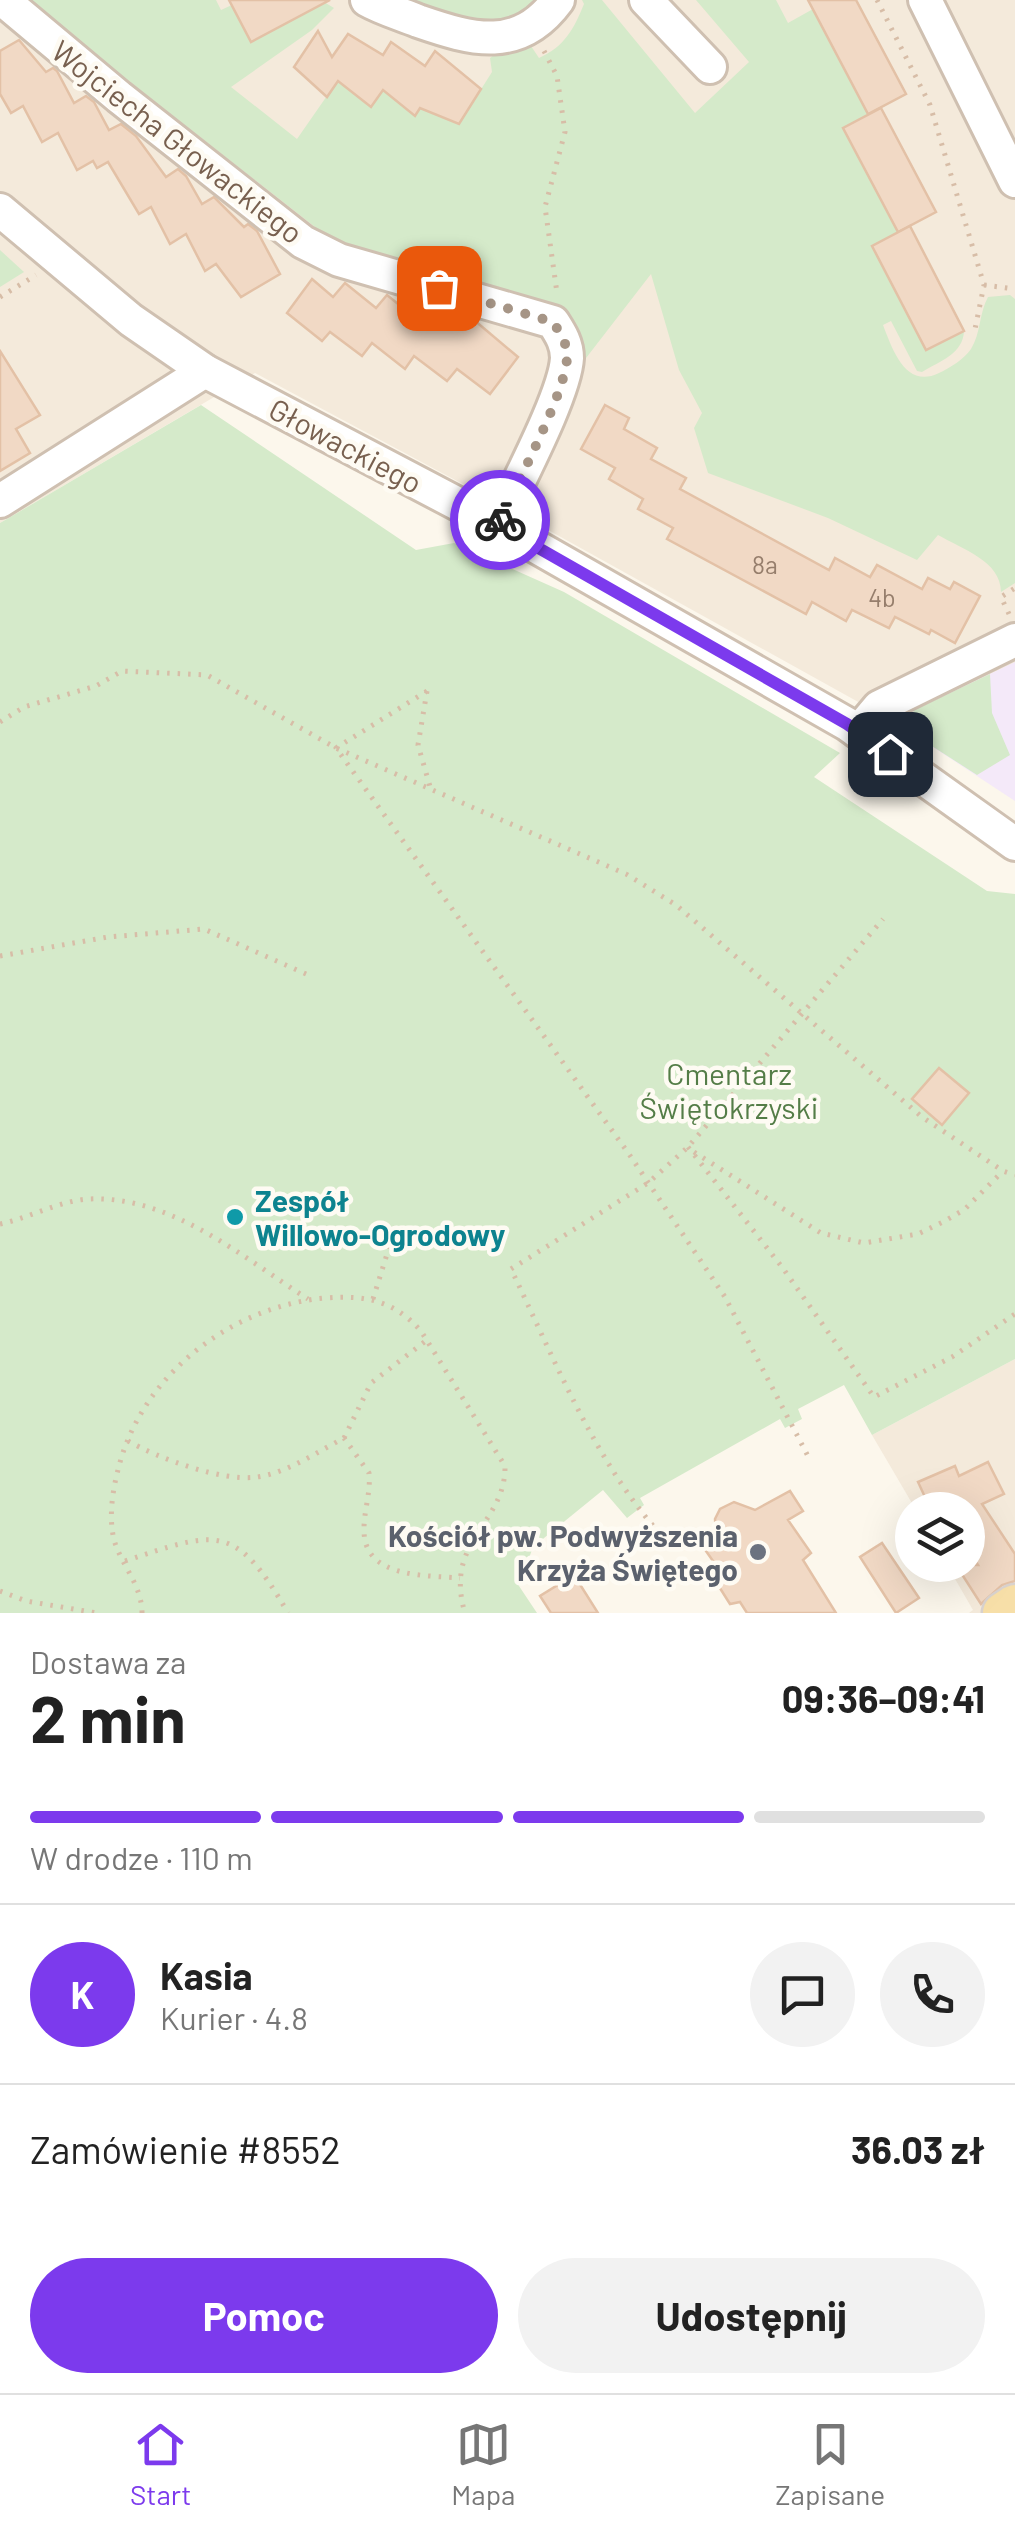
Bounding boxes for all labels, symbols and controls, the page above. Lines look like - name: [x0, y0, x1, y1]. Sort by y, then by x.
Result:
- street label: Wojciecha Głowackiego: [45, 32, 311, 250]
- pin: [397, 246, 482, 331]
- icon: bag: [412, 261, 467, 316]
- street label: Głowackiego: [264, 390, 428, 500]
- courier: [450, 470, 550, 570]
- icon: bike: [473, 493, 528, 548]
- house number: 8a: [752, 549, 778, 579]
- house number: 4b: [868, 582, 896, 612]
- pin: [848, 712, 933, 797]
- icon: home: [863, 727, 918, 782]
- park label: Cmentarz Świętokrzyski: [640, 1055, 818, 1125]
- place label: Zespół Willowo-Ogrodowy: [255, 1182, 505, 1252]
- marker: Zespół Willowo-Ogrodowy: [224, 1206, 246, 1228]
- map controls: [895, 1492, 985, 1582]
- button: layers: [895, 1492, 985, 1582]
- place label: Kościół pw. Podwyższenia Krzyża Świętego: [388, 1517, 738, 1587]
- marker: Kościół pw. Podwyższenia Krzyża Świętego: [747, 1541, 769, 1563]
- text: Dostawa za: [30, 1642, 186, 1680]
- text: 09:36–09:41: [782, 1675, 985, 1721]
- text: 2 min: [30, 1678, 186, 1756]
- text: W drodze · 110 m: [30, 1838, 253, 1876]
- button: chat: [750, 1942, 855, 2047]
- button: phone: [880, 1942, 985, 2047]
- text: Kasia: [160, 1952, 253, 1998]
- text: K: [71, 1971, 94, 2017]
- text: Kurier · 4.8: [160, 1998, 308, 2036]
- text: Zamówienie #8552: [30, 2126, 341, 2172]
- text: 36.03 zł: [851, 2126, 985, 2172]
- button: Pomoc: [30, 2258, 498, 2373]
- button: Udostępnij: [518, 2258, 985, 2373]
- tab: Start: [130, 2417, 192, 2511]
- tab: Mapa: [451, 2417, 515, 2511]
- tab: Zapisane: [775, 2417, 885, 2511]

